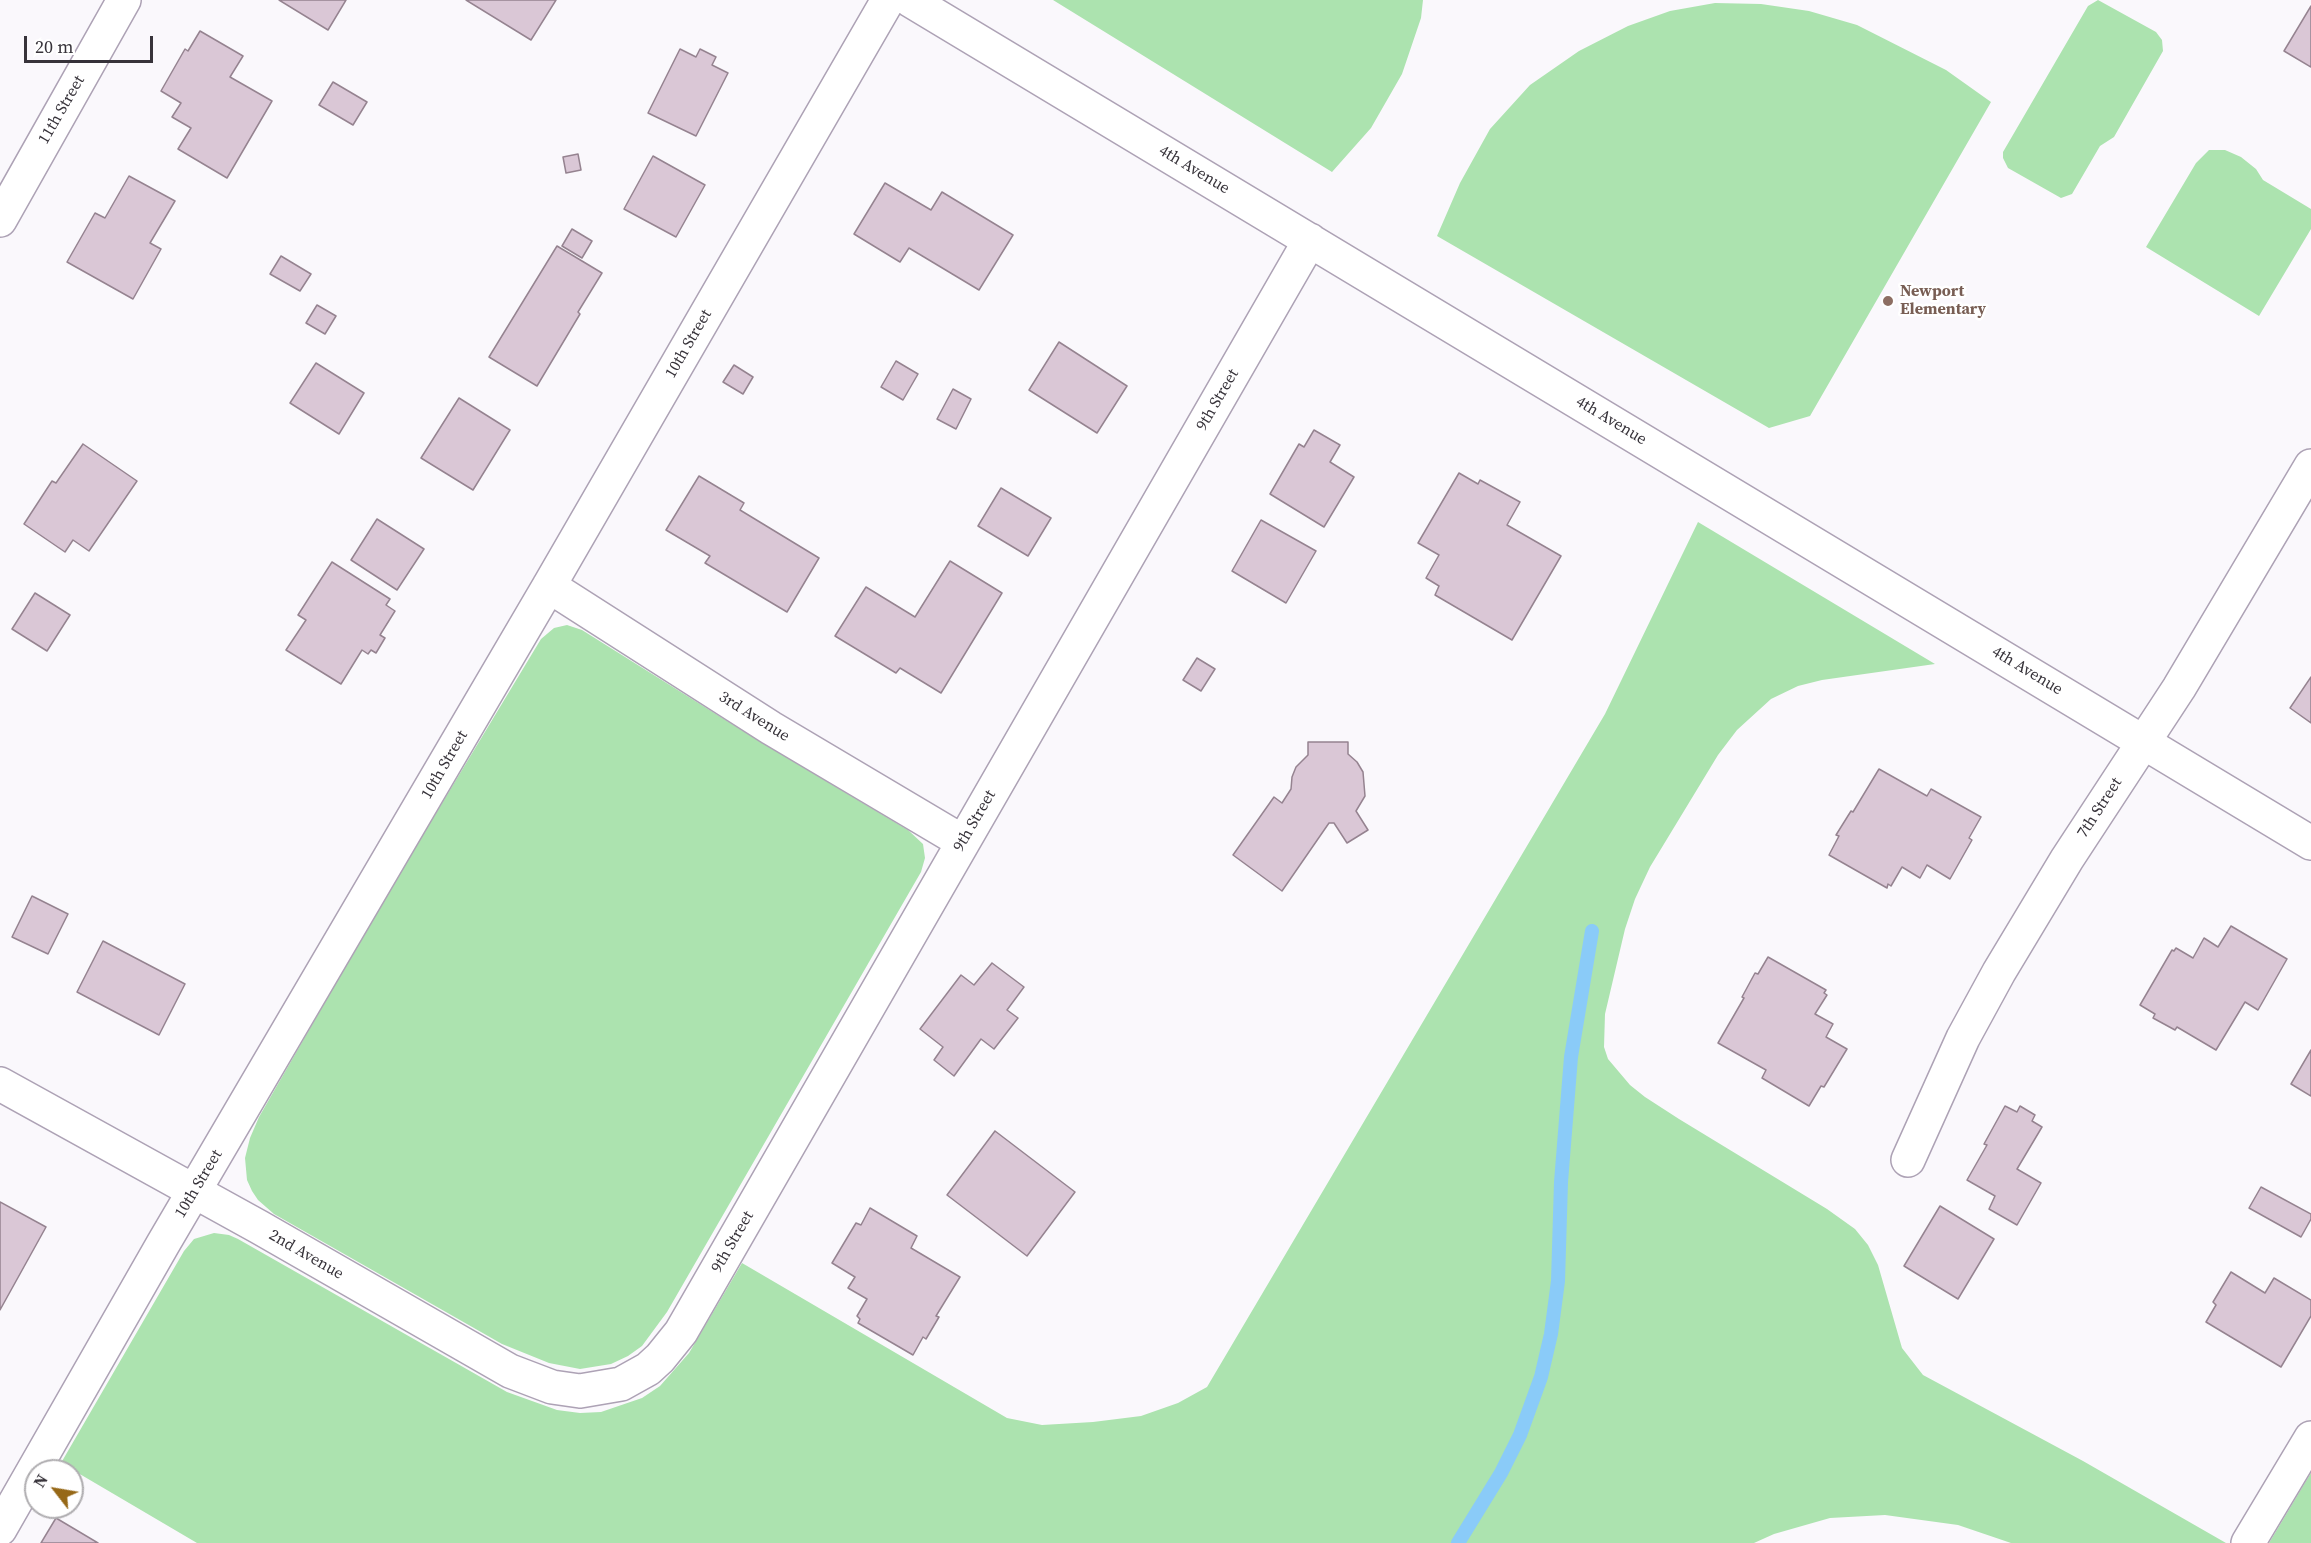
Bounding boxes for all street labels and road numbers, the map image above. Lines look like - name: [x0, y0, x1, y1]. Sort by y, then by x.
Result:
- street label: 11th Street: [35, 72, 89, 148]
- street label: 4th Avenue: [1155, 141, 1233, 199]
- street label: 10th Street: [662, 306, 716, 382]
- street label: 9th Street: [1193, 366, 1243, 434]
- street label: 4th Avenue: [1572, 392, 1650, 450]
- street label: 4th Avenue: [1988, 642, 2066, 700]
- street label: 3rd Avenue: [715, 688, 793, 746]
- street label: 10th Street: [418, 727, 472, 803]
- street label: 7th Street: [2073, 774, 2127, 842]
- street label: 9th Street: [950, 787, 1000, 855]
- street label: 10th Street: [171, 1147, 227, 1221]
- street label: 9th Street: [708, 1208, 758, 1276]
- street label: 2nd Avenue: [265, 1226, 347, 1284]

